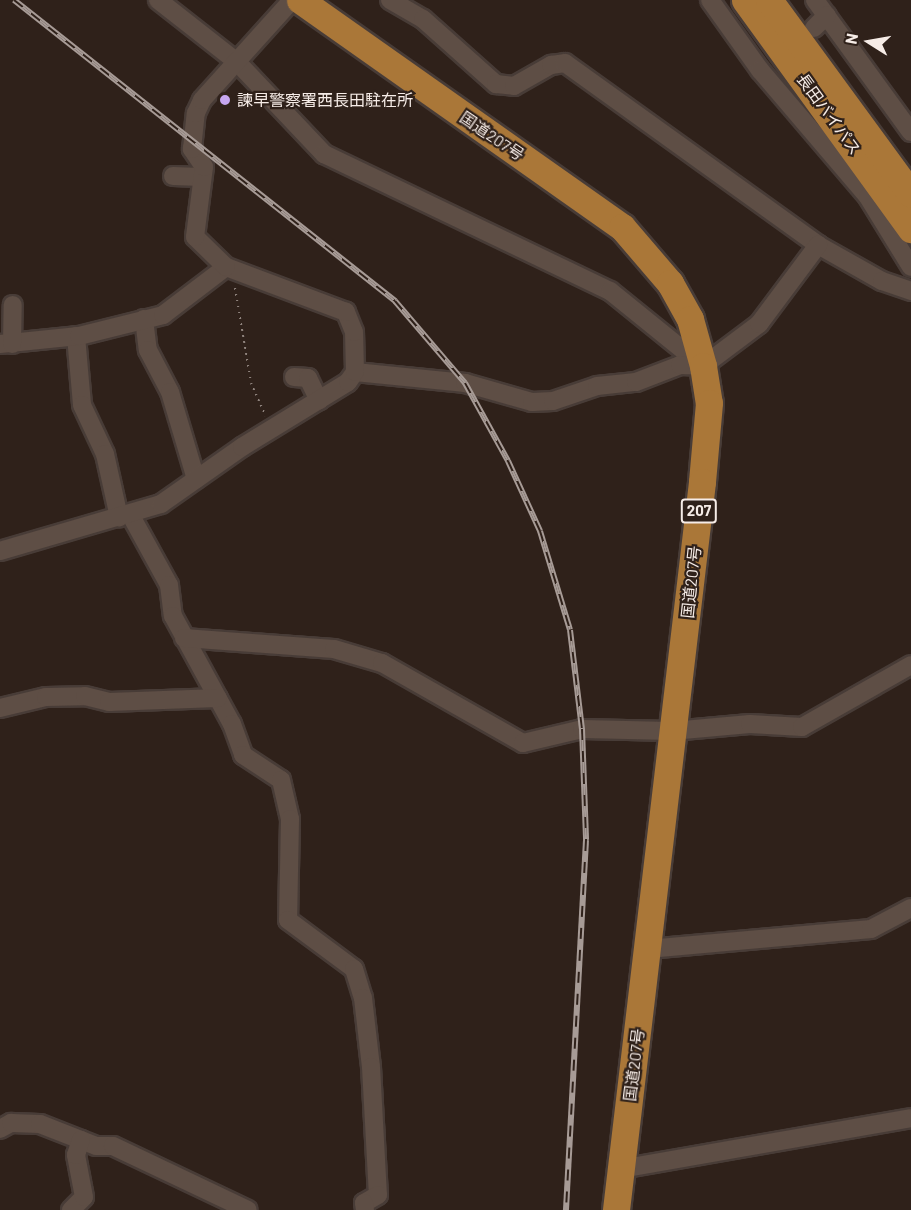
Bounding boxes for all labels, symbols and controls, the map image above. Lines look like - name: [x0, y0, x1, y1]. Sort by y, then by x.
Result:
- north arrow: [839, 12, 899, 72]
- text: N: [840, 31, 861, 46]
- street label: 長田バイパス: [793, 70, 865, 158]
- place label: 諫早警察署西長田駐在所: [237, 90, 413, 110]
- marker: 諫早警察署西長田駐在所: [218, 93, 232, 107]
- street label: 国道207号: [456, 108, 528, 164]
- road number: 207: [680, 499, 718, 523]
- street label: 国道207号: [678, 545, 704, 619]
- street label: 国道207号: [620, 1028, 648, 1102]

